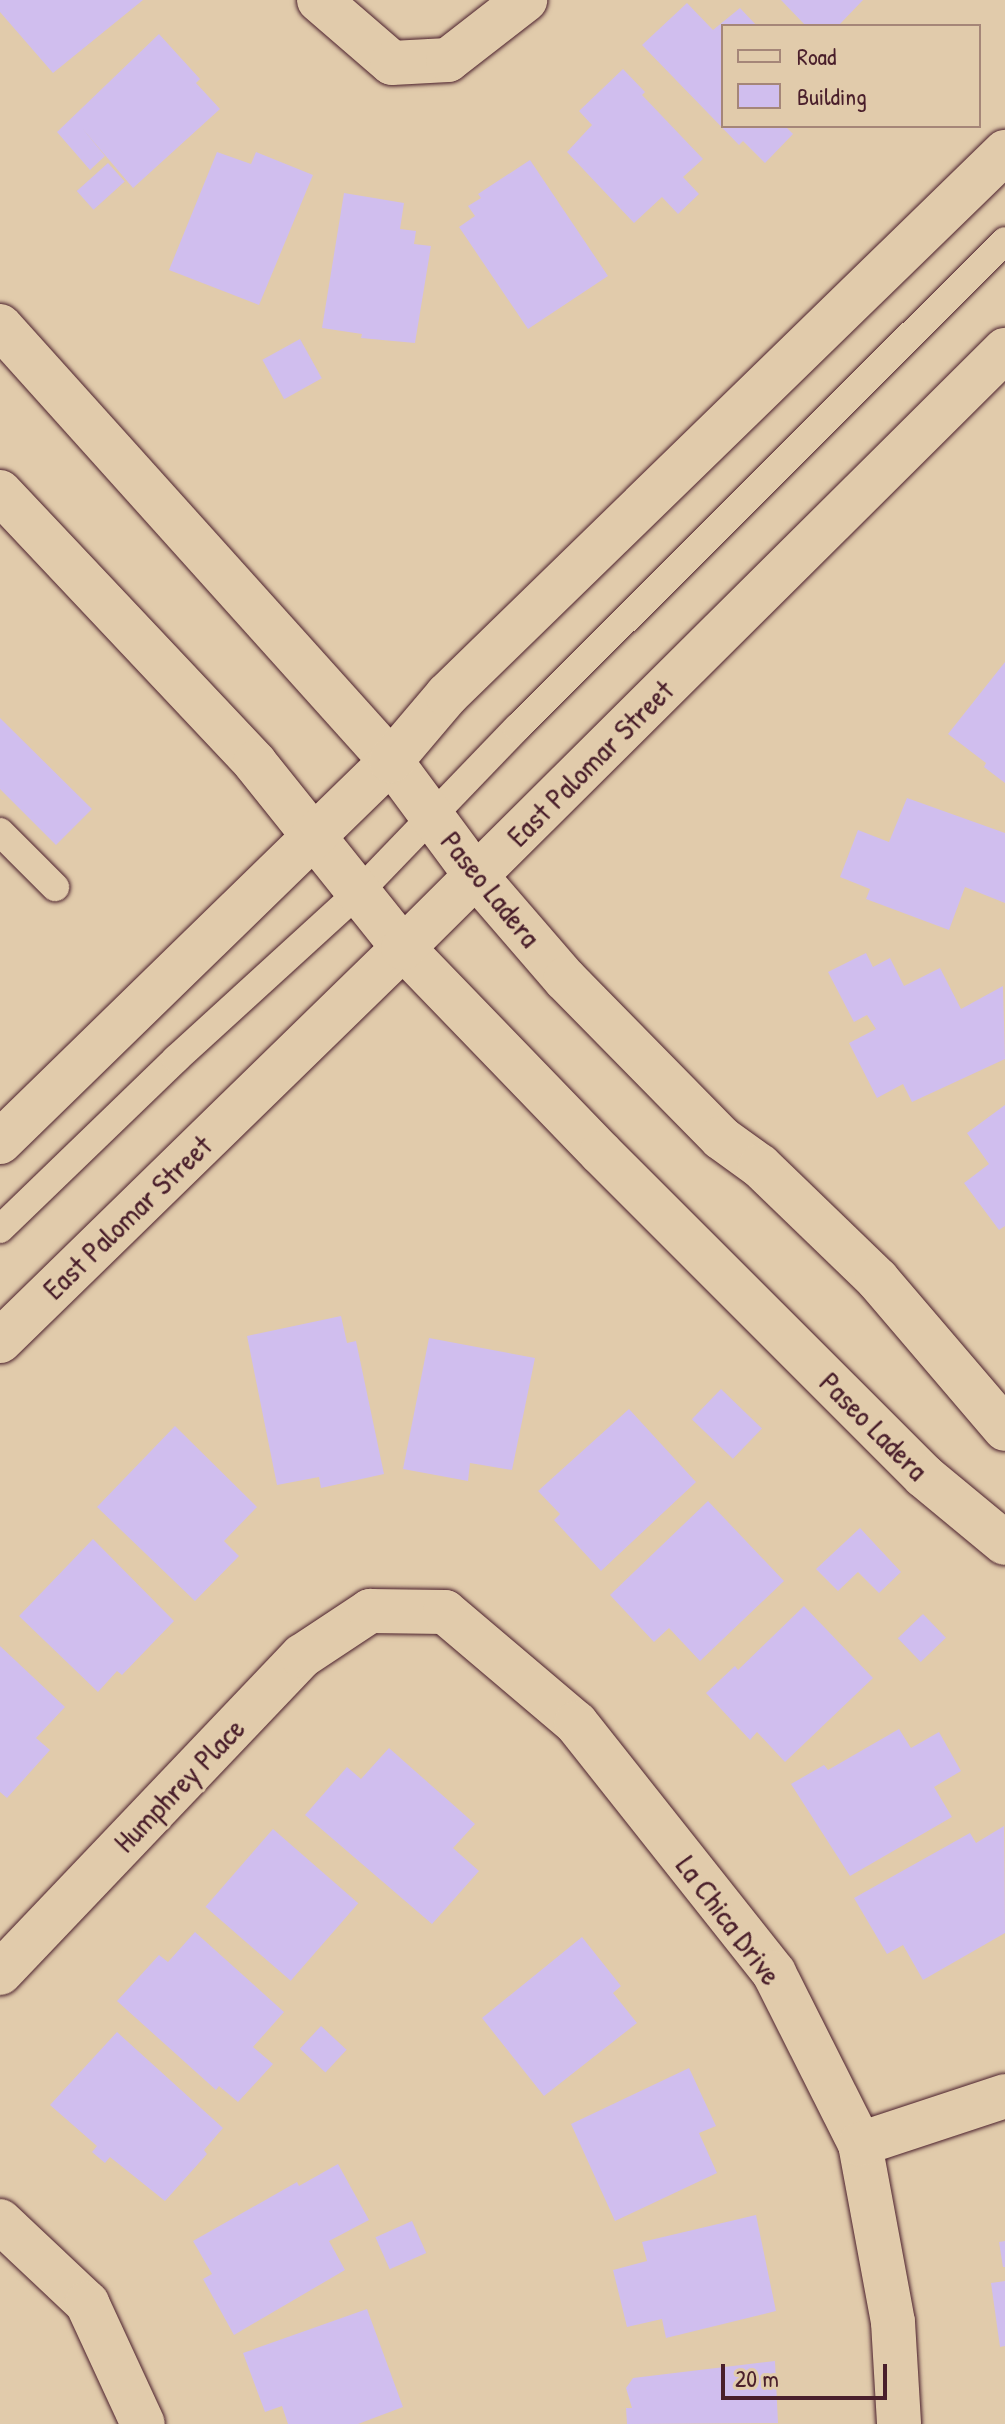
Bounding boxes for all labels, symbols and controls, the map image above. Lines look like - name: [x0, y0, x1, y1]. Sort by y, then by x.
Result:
- legend: [721, 24, 981, 128]
- text: Road: [797, 40, 836, 72]
- text: Building: [797, 80, 867, 112]
- street label: East Palomar Street: [499, 672, 681, 854]
- street label: Paseo Ladera: [433, 824, 549, 954]
- street label: East Palomar Street: [35, 1127, 219, 1307]
- street label: Paseo Ladera: [812, 1364, 936, 1488]
- street label: Humphrey Place: [106, 1710, 252, 1860]
- street label: La Chica Drive: [669, 1848, 789, 1992]
- scale bar: [725, 2348, 891, 2398]
- text: 20 m: [735, 2362, 779, 2394]

